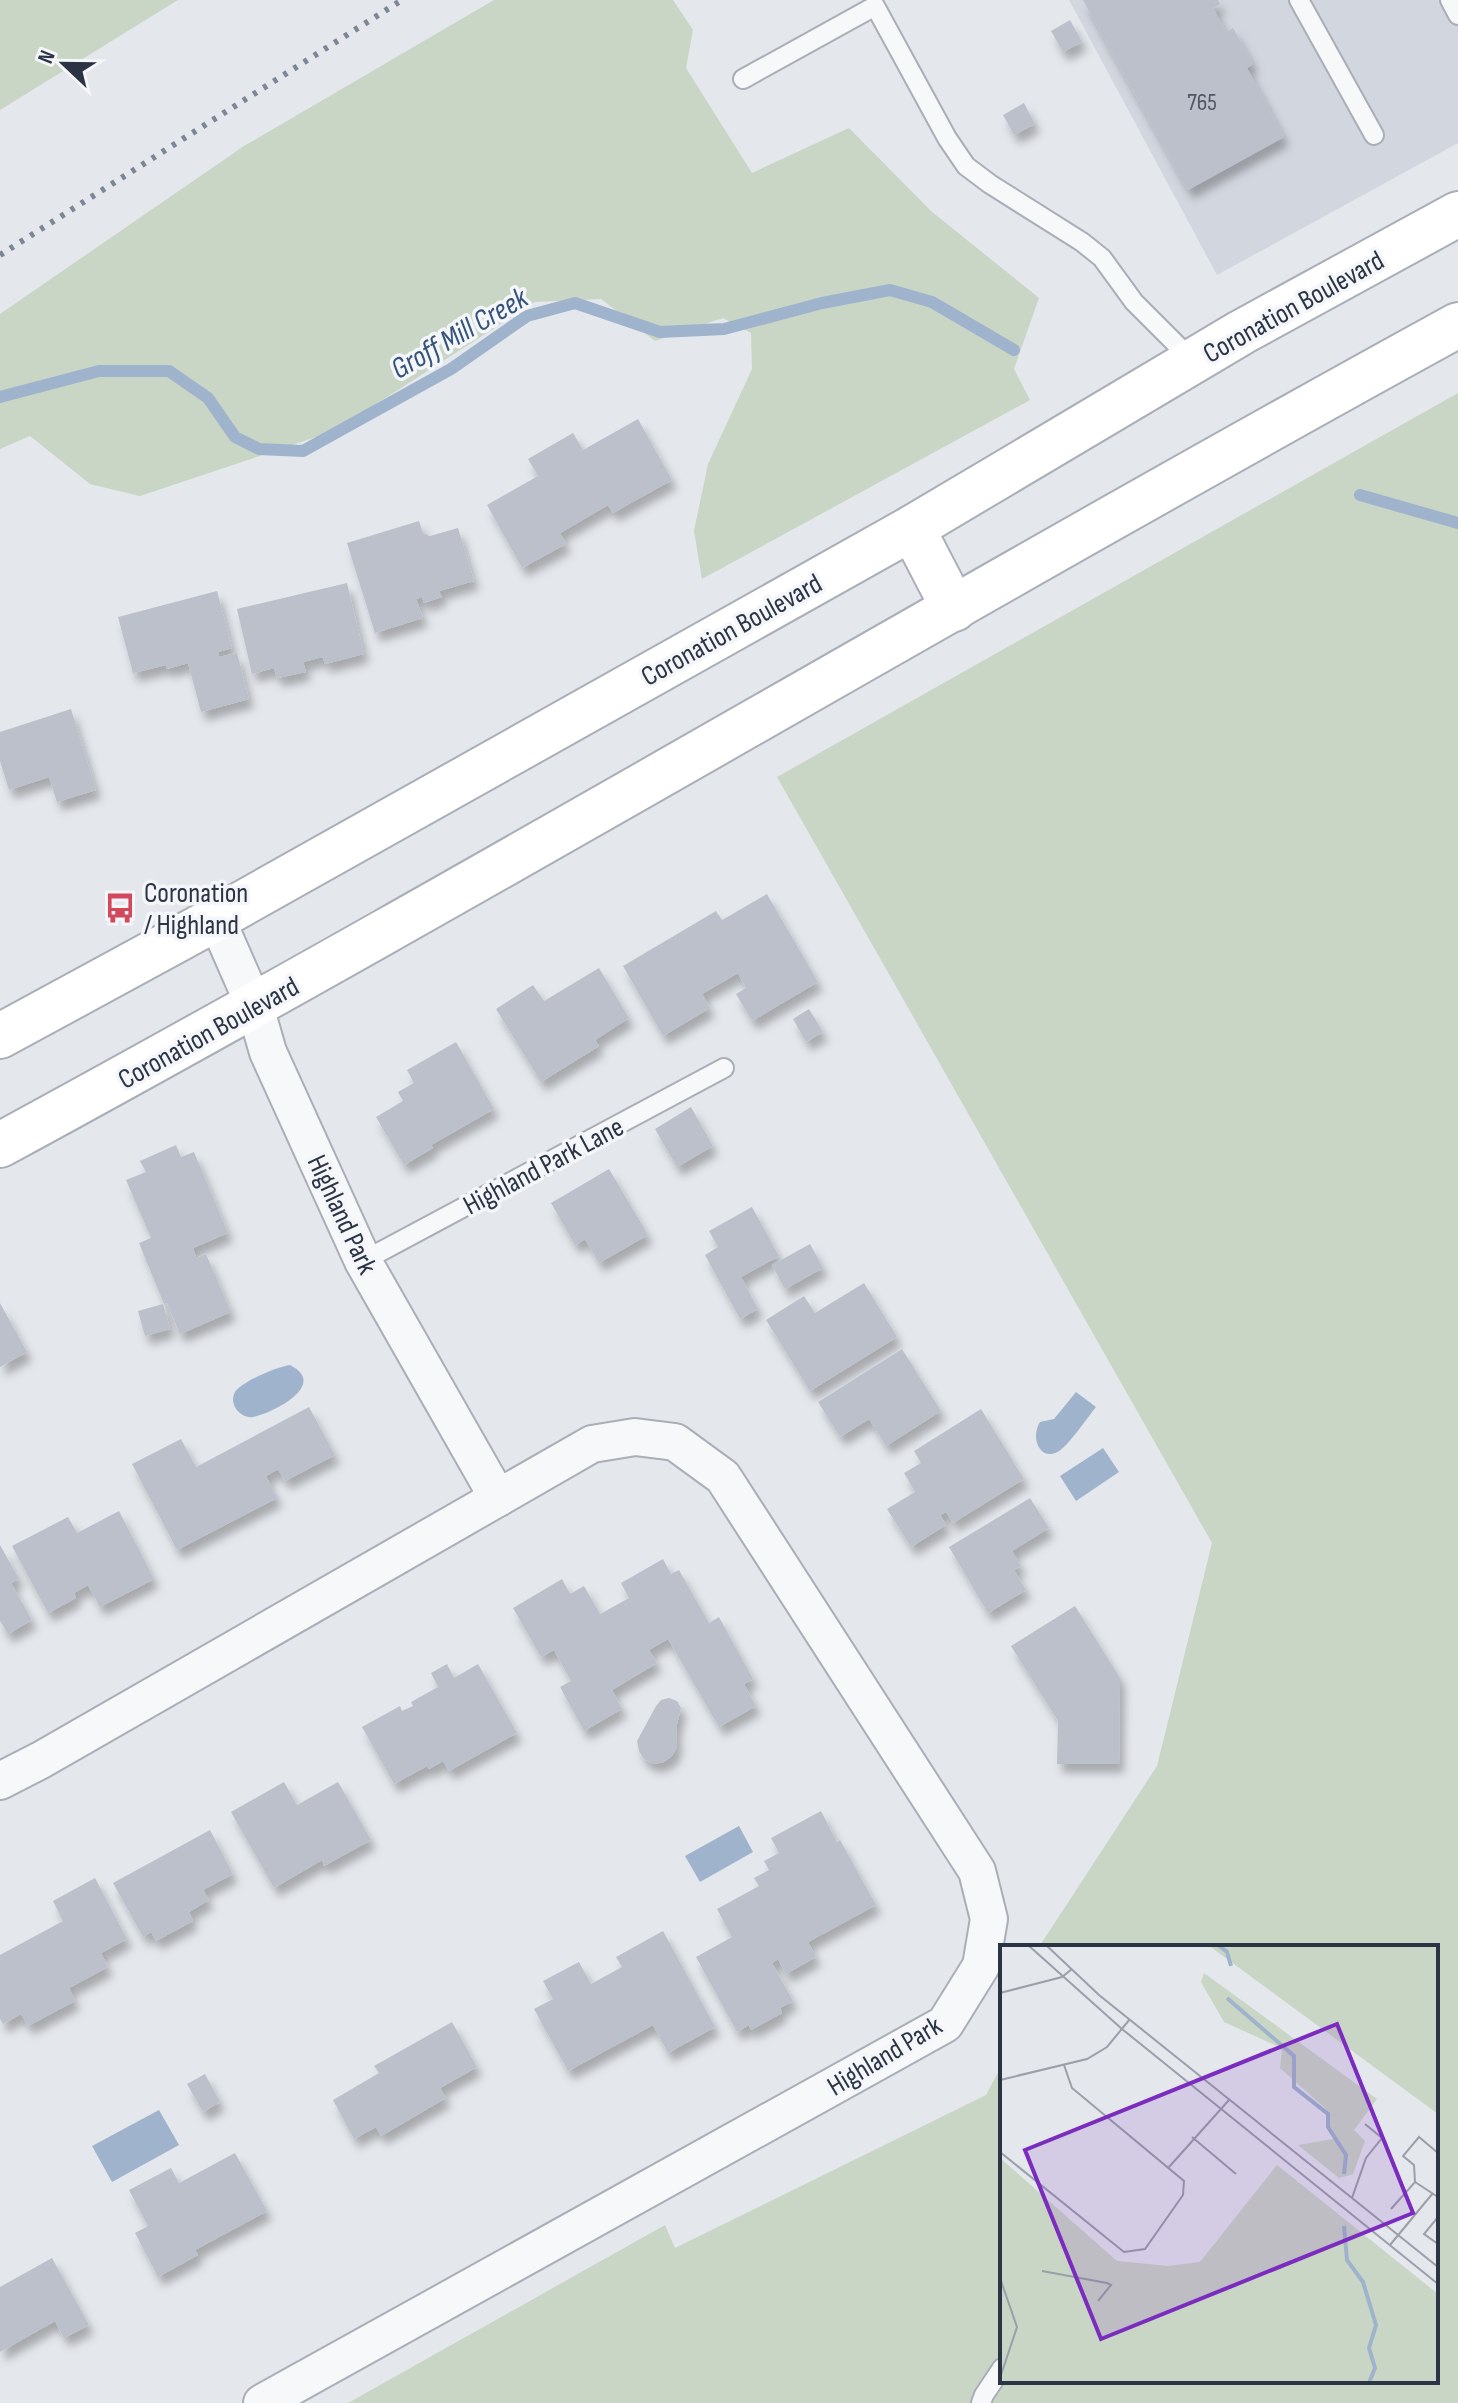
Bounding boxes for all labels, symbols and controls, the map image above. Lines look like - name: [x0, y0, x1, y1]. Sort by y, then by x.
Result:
- north arrow: [24, 24, 104, 104]
- text: N: [32, 47, 62, 68]
- house number: 765: [1187, 88, 1217, 117]
- street label: Coronation Boulevard: [1198, 244, 1390, 371]
- water label: Groff Mill Creek: [385, 280, 535, 387]
- street label: Coronation Boulevard: [636, 567, 828, 694]
- place label: Coronation / Highland: [144, 877, 248, 942]
- bus stop icon: Coronation / Highland: [103, 891, 137, 925]
- street label: Coronation Boulevard: [113, 970, 305, 1097]
- street label: Highland Park Lane: [458, 1110, 629, 1222]
- street label: Highland Park: [300, 1150, 384, 1280]
- inset map: [1000, 1945, 1438, 2383]
- street label: Highland Park: [822, 2009, 948, 2103]

